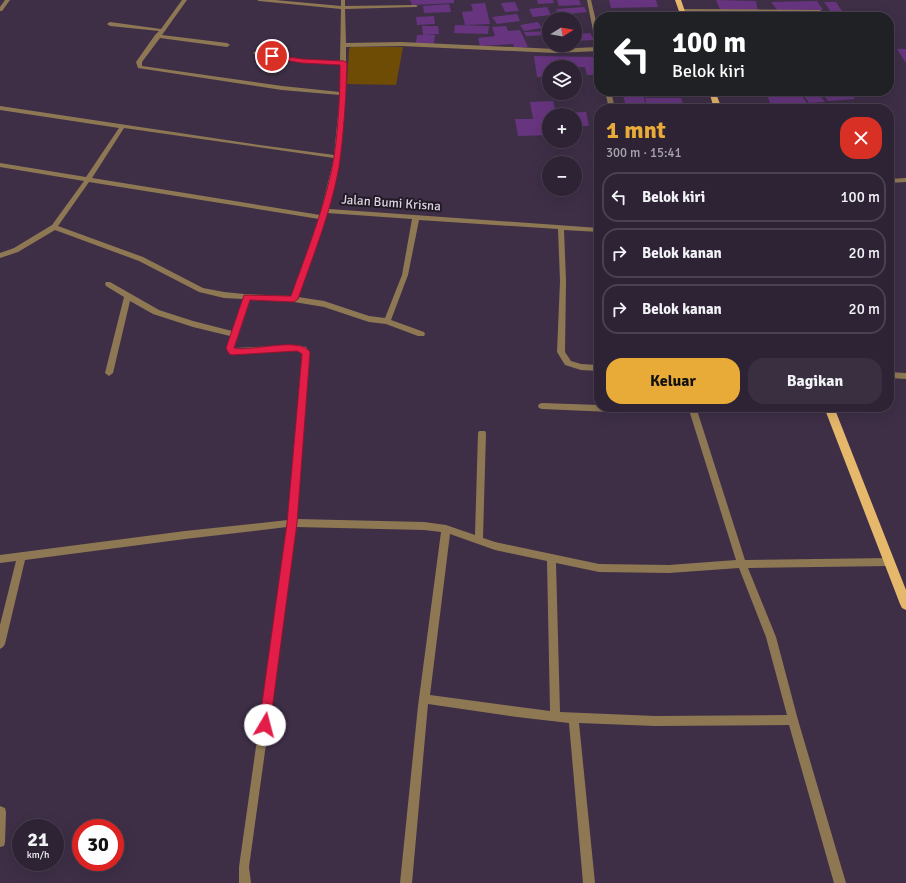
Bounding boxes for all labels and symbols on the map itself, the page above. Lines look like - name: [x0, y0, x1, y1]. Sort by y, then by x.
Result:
- north arrow: [542, 12, 582, 52]
- pin: [255, 39, 289, 73]
- street label: Jalan Bumi Krisna: [341, 192, 441, 214]
- position arrow: [244, 704, 286, 746]
- speed limit sign: 30: [72, 819, 124, 871]

